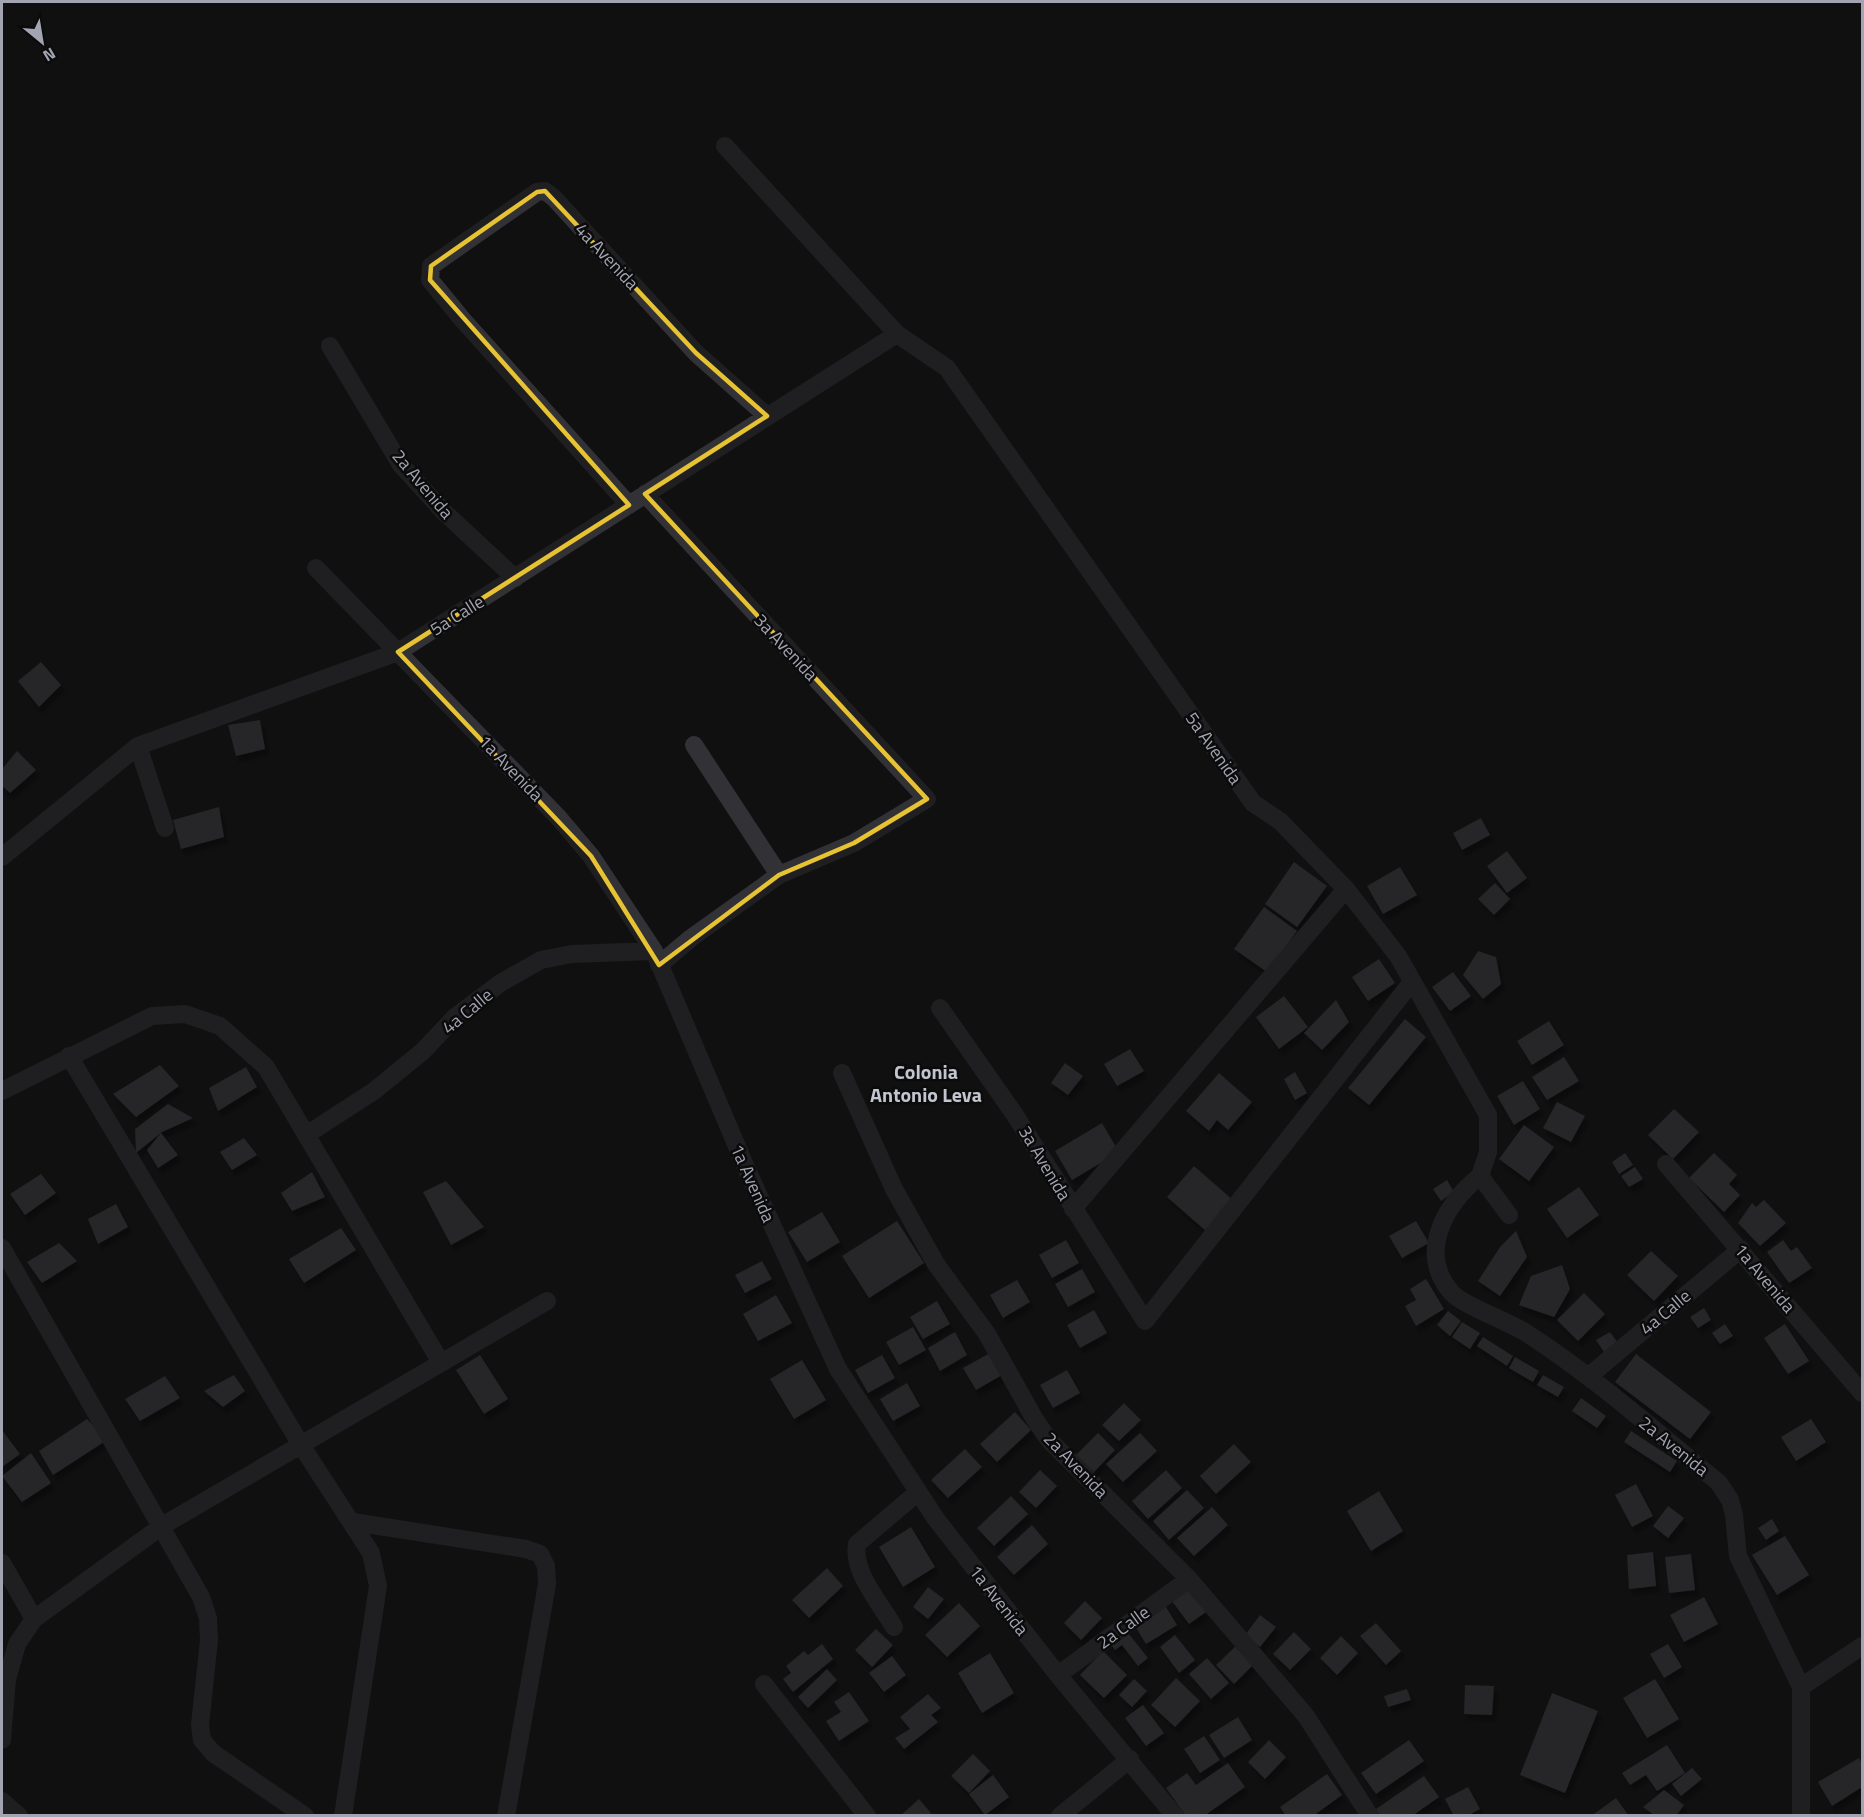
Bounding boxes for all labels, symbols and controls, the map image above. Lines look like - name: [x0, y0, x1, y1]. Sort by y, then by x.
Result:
- north arrow: [12, 12, 72, 72]
- text: N: [39, 42, 60, 68]
- street label: 4a Avenida: [569, 216, 645, 296]
- street label: 2a Avenida: [386, 443, 460, 525]
- street label: 5a Calle: [425, 588, 489, 642]
- street label: 3a Avenida: [748, 607, 824, 687]
- street label: 5a Avenida: [1179, 706, 1249, 790]
- street label: 1a Avenida: [472, 729, 550, 807]
- street label: 4a Calle: [436, 982, 498, 1040]
- district label: Colonia Antonio Leva: [870, 1056, 982, 1110]
- street label: 3a Avenida: [1012, 1120, 1078, 1206]
- street label: 1a Avenida: [724, 1140, 782, 1226]
- street label: 1a Avenida: [1728, 1237, 1802, 1319]
- street label: 4a Calle: [1634, 1283, 1696, 1341]
- street label: 2a Avenida: [1633, 1409, 1715, 1483]
- street label: 2a Avenida: [1037, 1426, 1115, 1504]
- street label: 1a Avenida: [963, 1559, 1035, 1641]
- street label: 2a Calle: [1091, 1599, 1155, 1655]

